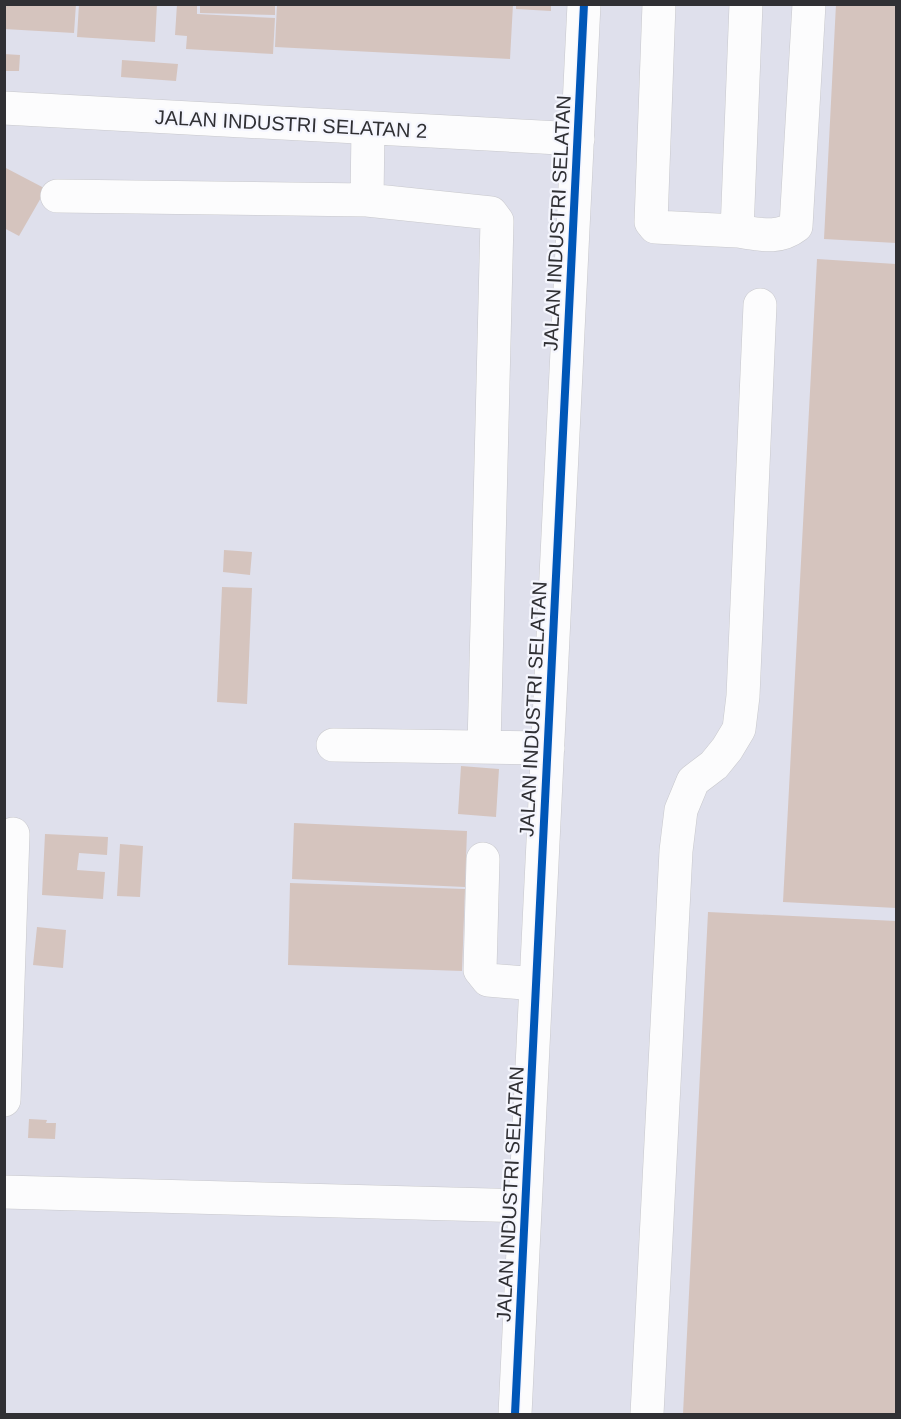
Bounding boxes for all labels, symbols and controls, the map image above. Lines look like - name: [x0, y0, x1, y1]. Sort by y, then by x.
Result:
- street label: JALAN INDUSTRI SELATAN: [539, 95, 575, 351]
- street label: JALAN INDUSTRI SELATAN 2: [154, 106, 428, 142]
- street label: JALAN INDUSTRI SELATAN: [515, 581, 551, 837]
- street label: JALAN INDUSTRI SELATAN: [492, 1066, 528, 1322]

